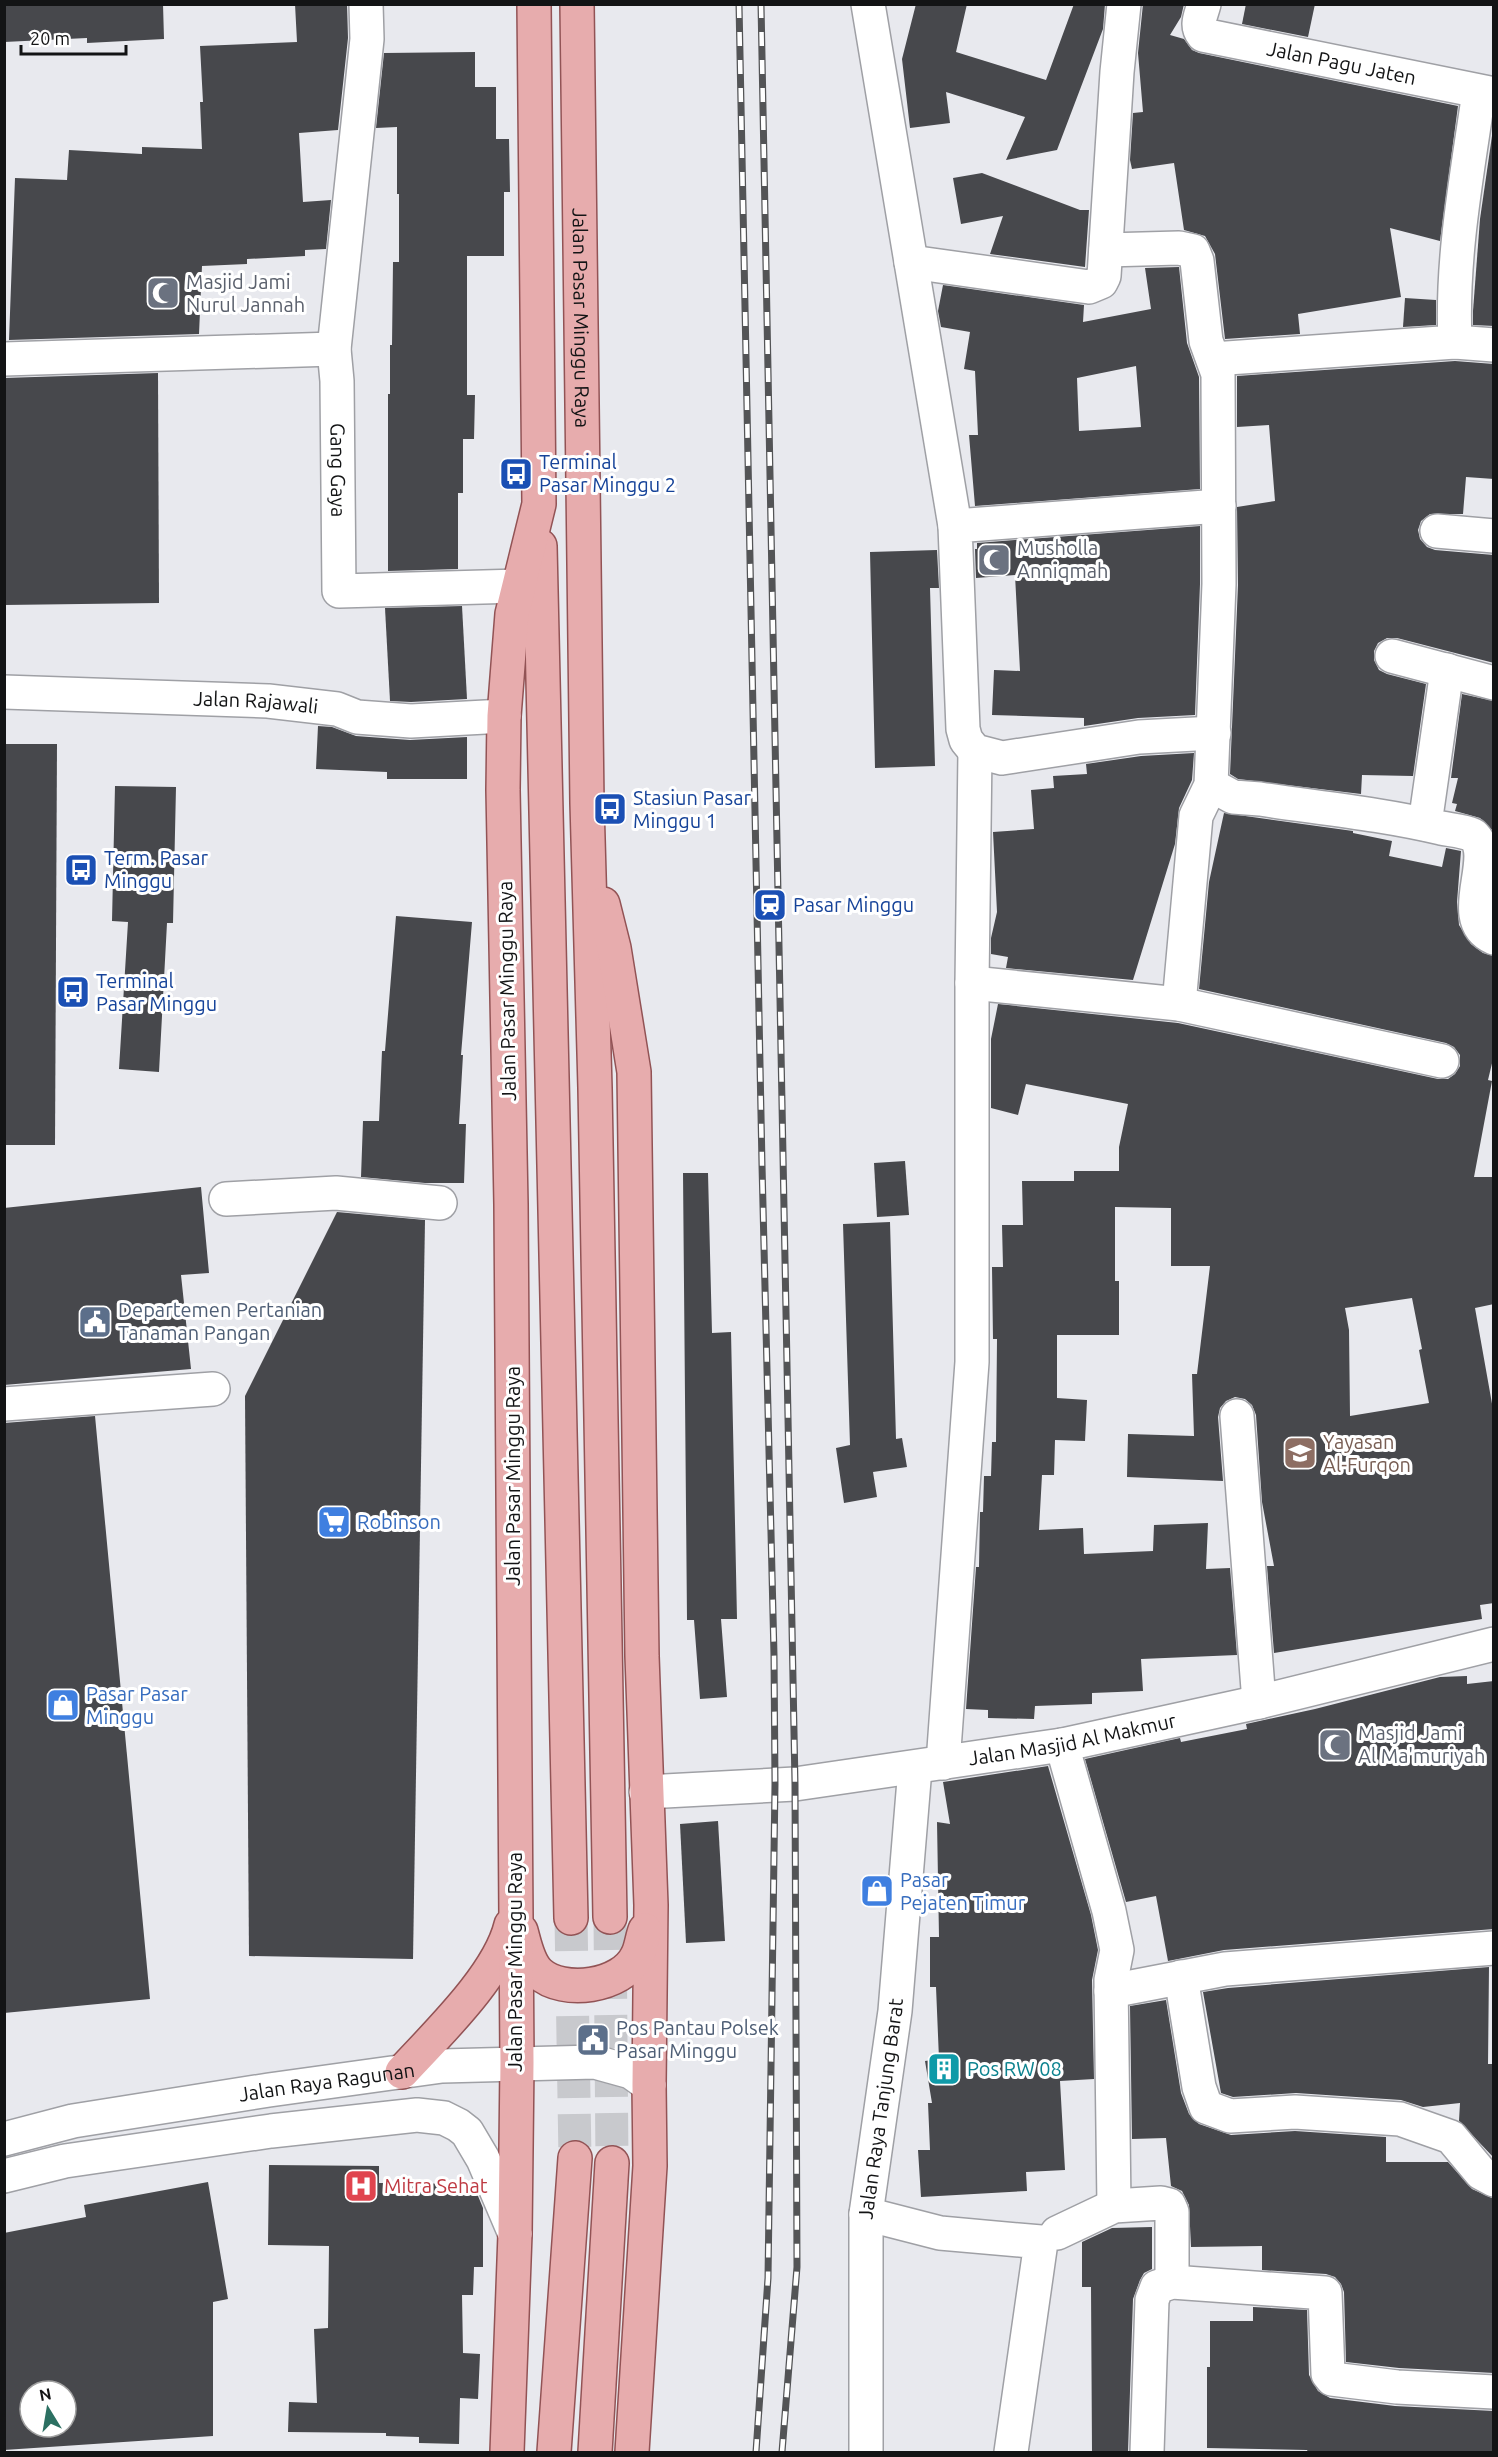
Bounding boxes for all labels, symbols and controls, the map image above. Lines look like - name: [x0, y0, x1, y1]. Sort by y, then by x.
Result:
- scale bar: [21, 18, 126, 56]
- text: 20 m: [30, 28, 70, 48]
- street label: Jalan Pagu Jaten: [1265, 36, 1418, 89]
- street label: Jalan Pasar Minggu Raya: [569, 208, 594, 428]
- place label: Masjid Jami Nurul Jannah: [186, 270, 305, 316]
- mosque icon: Masjid Jami Nurul Jannah: [145, 275, 181, 311]
- street label: Gang Gaya: [326, 423, 350, 517]
- place label: Terminal Pasar Minggu 2: [539, 450, 676, 496]
- bus stop icon: Terminal Pasar Minggu 2: [498, 456, 534, 492]
- place label: Musholla Anniqmah: [1017, 536, 1108, 582]
- mosque icon: Musholla Anniqmah: [976, 542, 1012, 578]
- street label: Jalan Rajawali: [193, 686, 320, 718]
- place label: Stasiun Pasar Minggu 1: [633, 786, 752, 832]
- bus stop icon: Stasiun Pasar Minggu 1: [592, 791, 628, 827]
- place label: Term. Pasar Minggu: [104, 846, 209, 892]
- bus stop icon: Term. Pasar Minggu: [63, 852, 99, 888]
- street label: Jalan Pasar Minggu Raya: [493, 881, 520, 1101]
- station icon: Pasar Minggu: [752, 887, 788, 923]
- place label: Pasar Minggu: [793, 893, 914, 916]
- place label: Terminal Pasar Minggu: [96, 969, 217, 1015]
- bus stop icon: Terminal Pasar Minggu: [55, 974, 91, 1010]
- place label: Departemen Pertanian Tanaman Pangan: [118, 1298, 322, 1344]
- public building icon: Departemen Pertanian Tanaman Pangan: [77, 1304, 113, 1340]
- street label: Jalan Pasar Minggu Raya: [501, 1366, 524, 1586]
- place label: Yayasan Al-Furqon: [1323, 1430, 1411, 1476]
- school or university icon: Yayasan Al-Furqon: [1282, 1435, 1318, 1471]
- supermarket icon: Robinson: [316, 1504, 352, 1540]
- place label: Robinson: [357, 1510, 441, 1533]
- place label: Pasar Pasar Minggu: [86, 1682, 188, 1728]
- shop icon: Pasar Pasar Minggu: [45, 1687, 81, 1723]
- street label: Jalan Masjid Al Makmur: [967, 1708, 1179, 1770]
- place label: Masjid Jami Al Ma'muriyah: [1358, 1721, 1485, 1767]
- mosque icon: Masjid Jami Al Ma'muriyah: [1317, 1727, 1353, 1763]
- street label: Jalan Pasar Minggu Raya: [503, 1852, 526, 2072]
- place label: Pasar Pejaten Timur: [900, 1868, 1026, 1914]
- shop icon: Pasar Pejaten Timur: [859, 1873, 895, 1909]
- street label: Jalan Raya Tanjung Barat: [854, 1997, 907, 2220]
- place label: Pos Pantau Polsek Pasar Minggu: [616, 2016, 779, 2062]
- public building icon: Pos Pantau Polsek Pasar Minggu: [575, 2022, 611, 2058]
- building icon: Pos RW 08: [926, 2051, 962, 2087]
- place label: Pos RW 08: [967, 2057, 1062, 2080]
- street label: Jalan Raya Ragunan: [237, 2058, 416, 2106]
- hospital icon: Mitra Sehat: [343, 2168, 379, 2204]
- place label: Mitra Sehat: [384, 2174, 488, 2197]
- north arrow: [18, 2379, 78, 2439]
- text: N: [38, 2384, 53, 2404]

